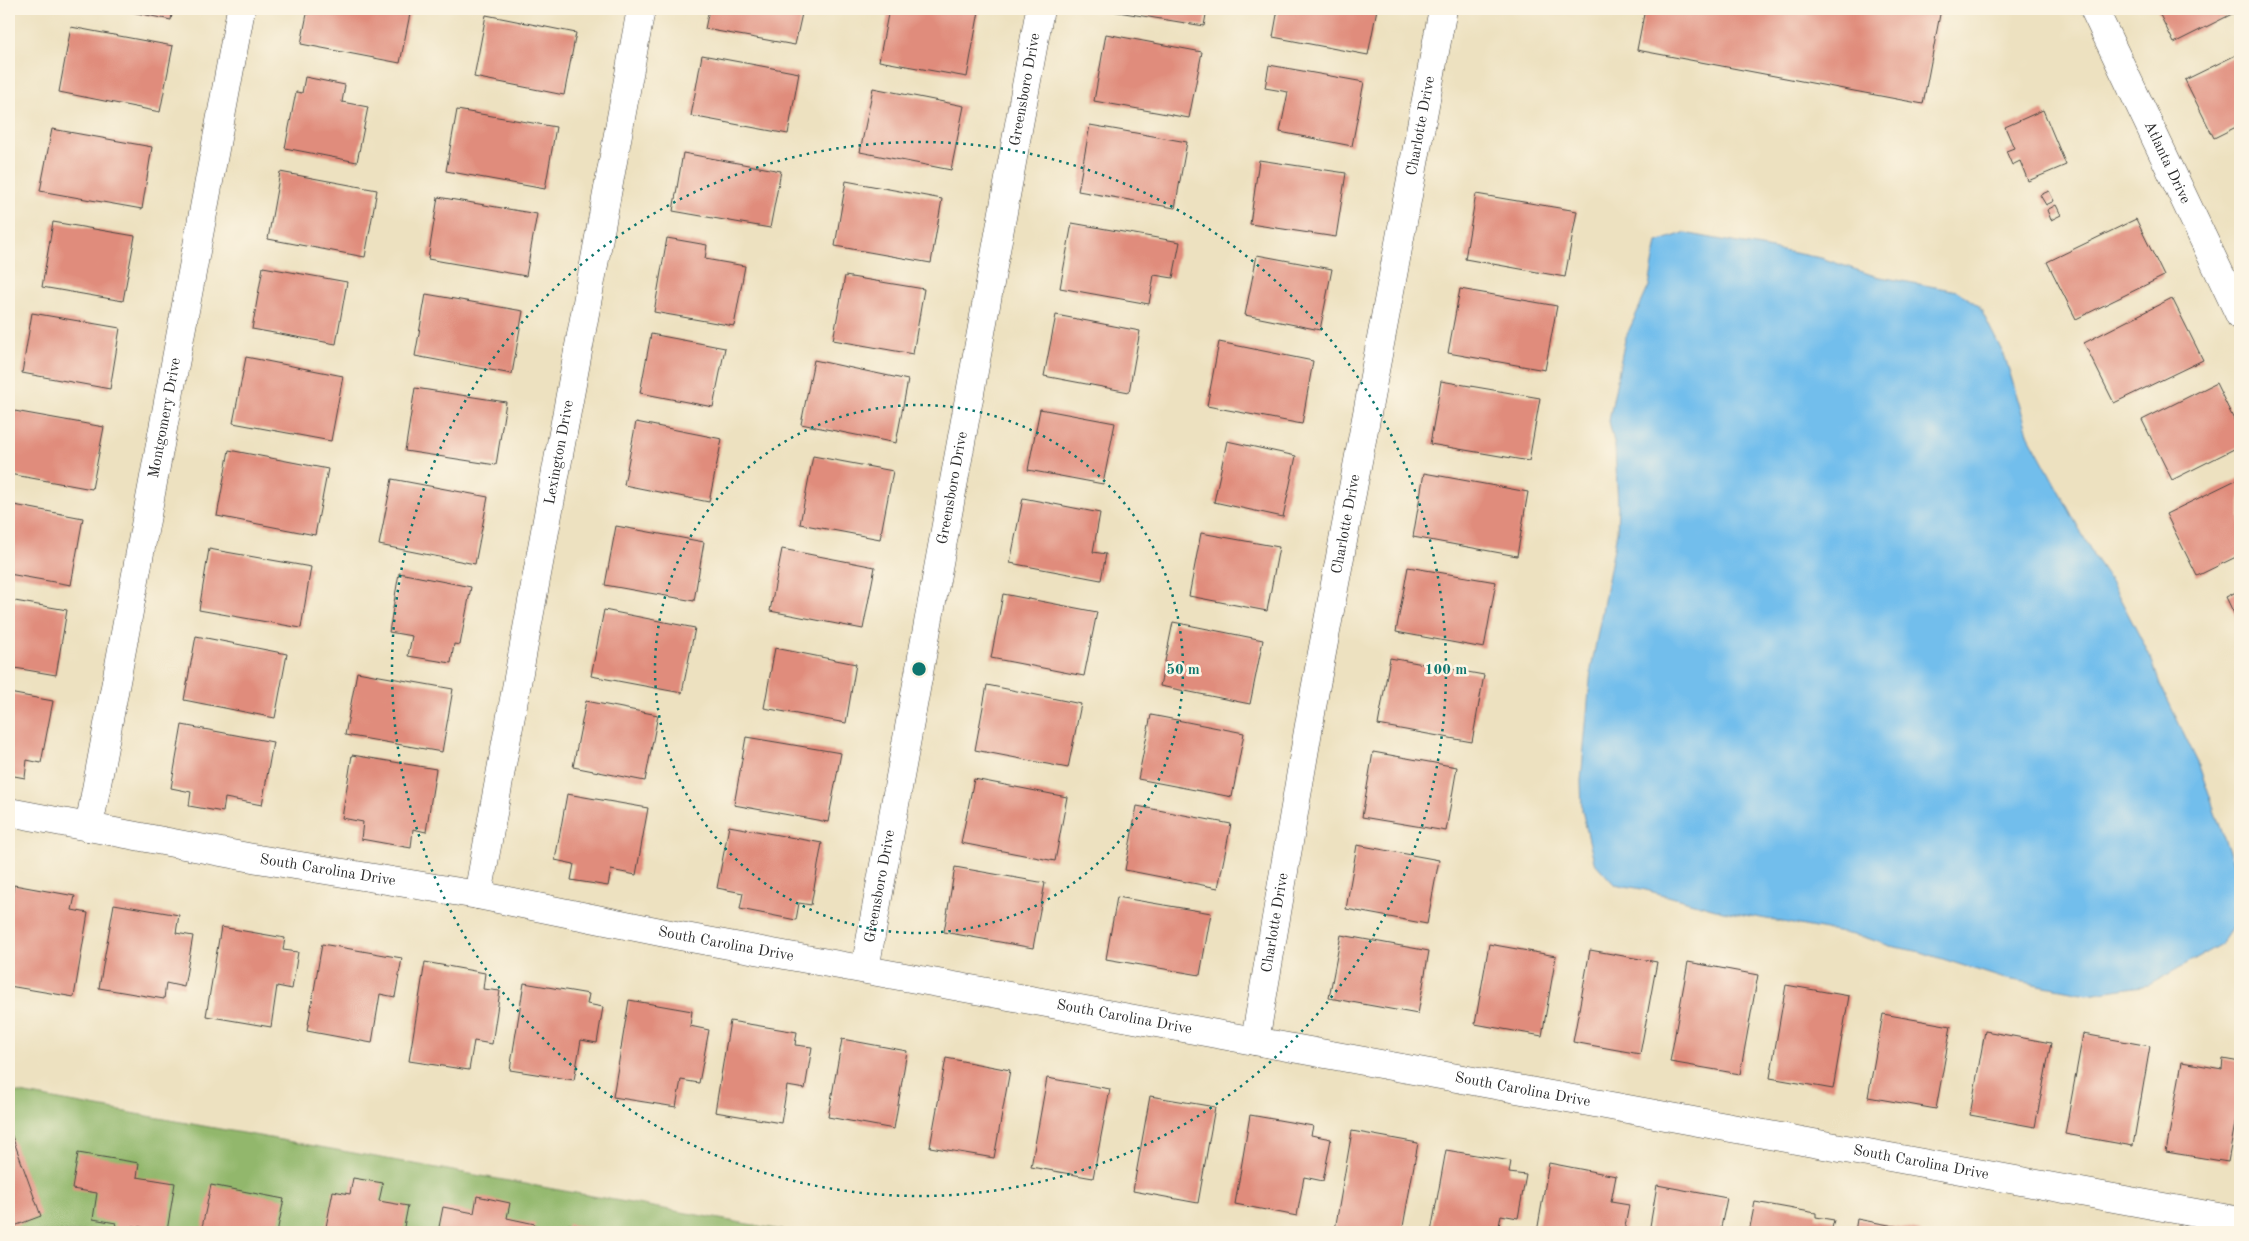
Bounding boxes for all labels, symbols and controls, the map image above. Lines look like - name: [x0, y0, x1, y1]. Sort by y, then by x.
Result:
- street label: Greensboro Drive: [1008, 32, 1043, 147]
- street label: Charlotte Drive: [1404, 75, 1438, 177]
- street label: Atlanta Drive: [2141, 119, 2193, 206]
- street label: Montgomery Drive: [146, 356, 184, 479]
- street label: Lexington Drive: [542, 399, 576, 506]
- street label: Greensboro Drive: [935, 430, 970, 546]
- street label: Charlotte Drive: [1329, 473, 1363, 575]
- centre of rings: [910, 660, 928, 678]
- text: 50 m: [1166, 663, 1200, 678]
- text: 100 m: [1425, 663, 1467, 678]
- street label: Greensboro Drive: [862, 829, 898, 944]
- street label: South Carolina Drive: [259, 852, 397, 889]
- street label: Charlotte Drive: [1259, 872, 1291, 974]
- street label: South Carolina Drive: [657, 924, 795, 964]
- street label: South Carolina Drive: [1055, 997, 1193, 1037]
- street label: South Carolina Drive: [1454, 1070, 1592, 1110]
- street label: South Carolina Drive: [1852, 1143, 1990, 1182]

